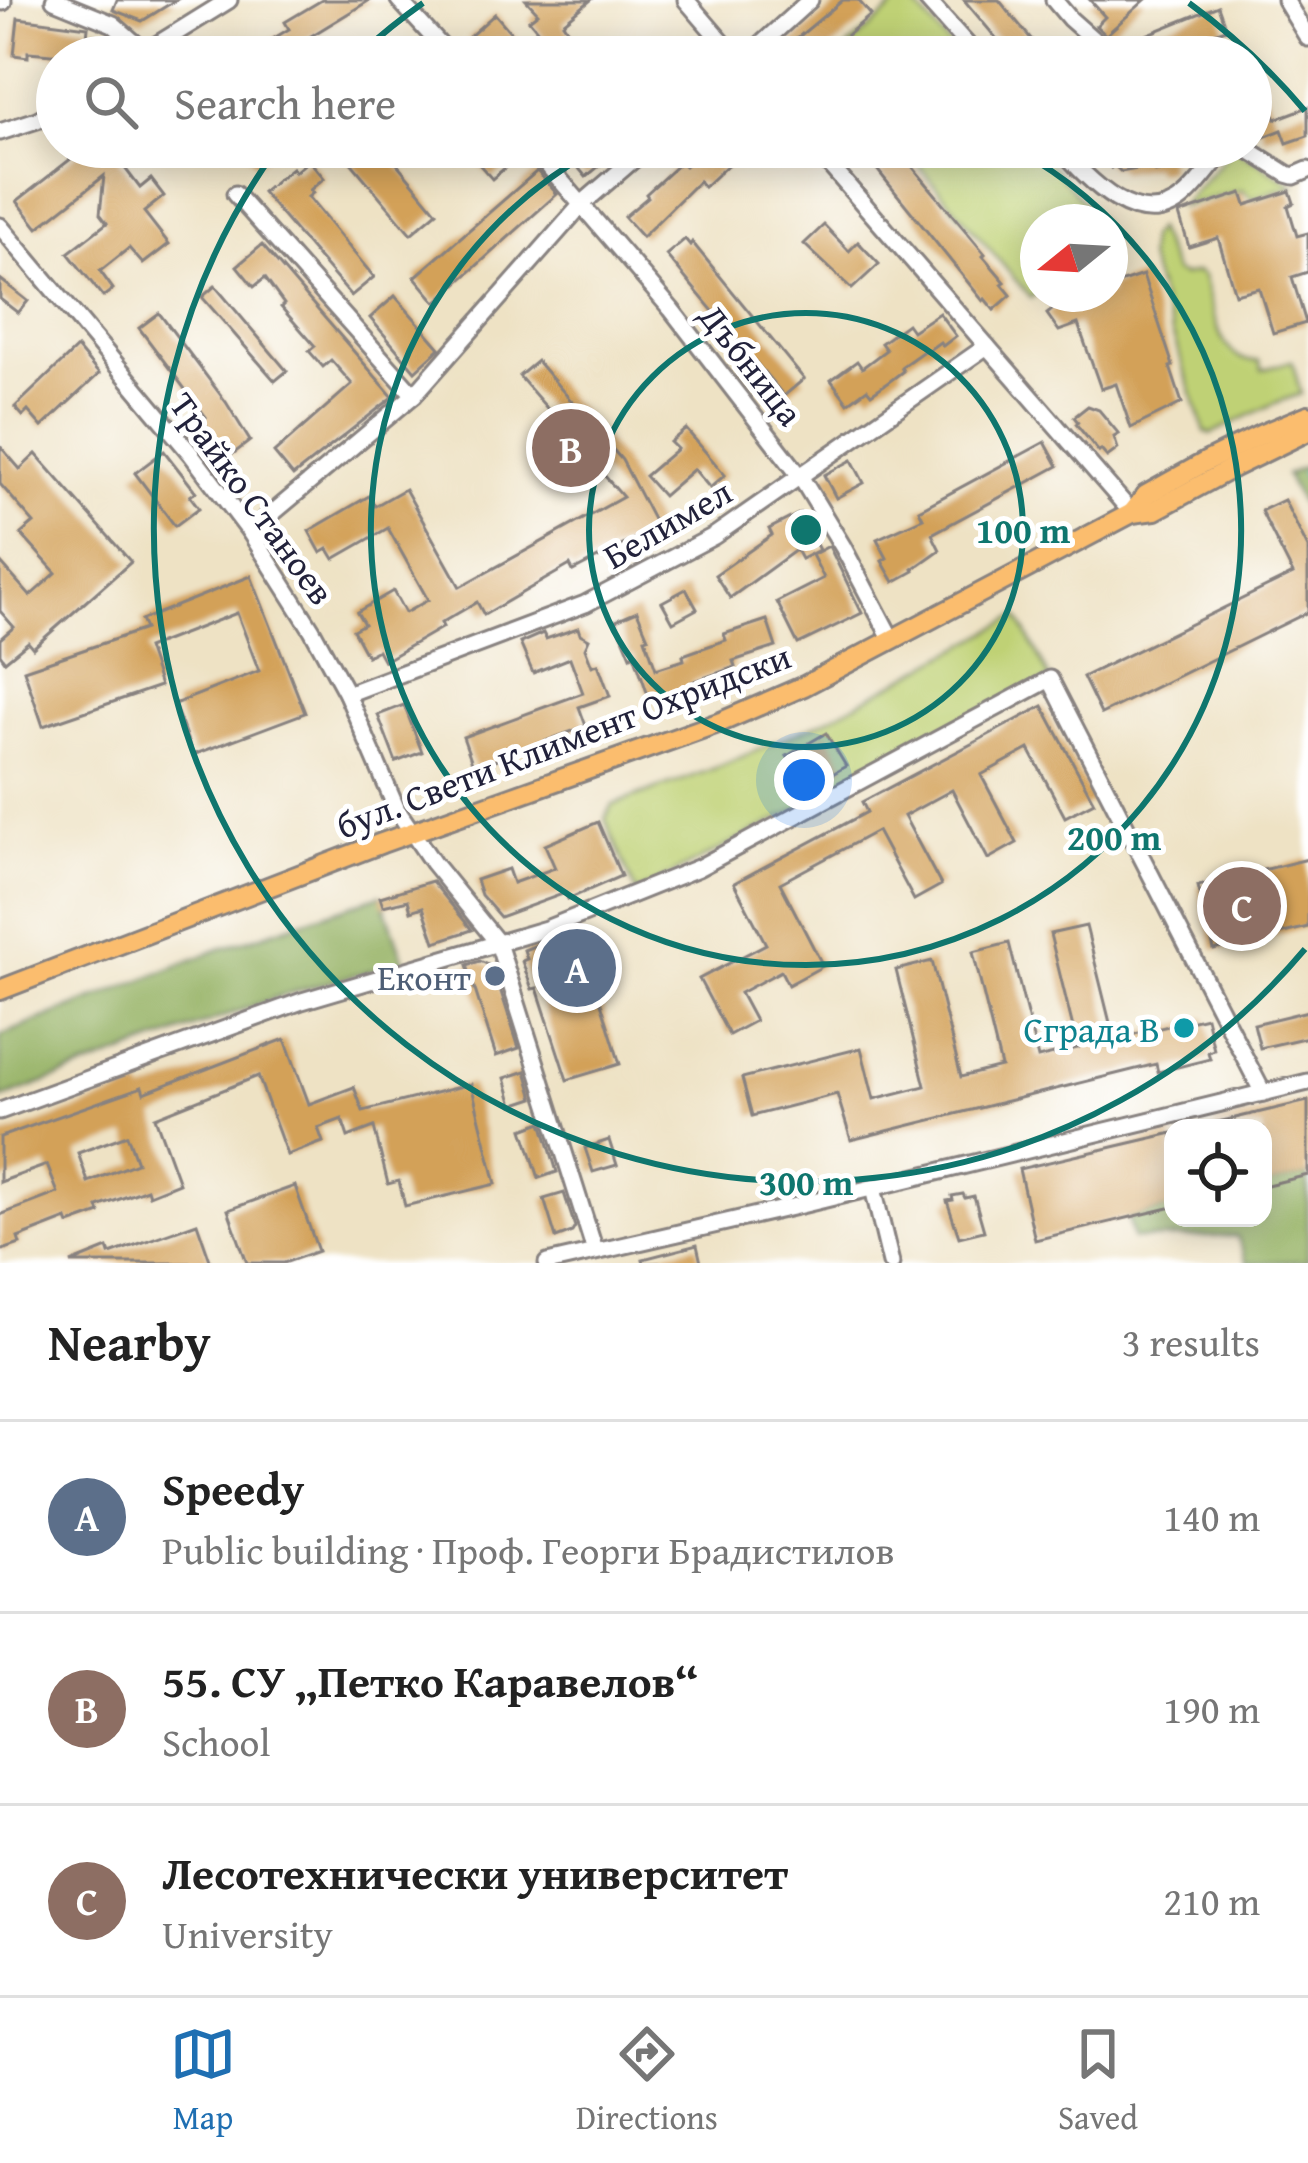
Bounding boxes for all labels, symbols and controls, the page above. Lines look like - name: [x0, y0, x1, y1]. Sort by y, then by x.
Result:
- search box: [36, 36, 1272, 168]
- icon: search: [78, 69, 144, 135]
- text: Search here: [174, 70, 396, 135]
- north arrow: [1020, 204, 1128, 312]
- street label: Дъбница: [687, 291, 817, 436]
- street label: Трайко Станоев: [158, 381, 348, 615]
- pin: B: [532, 403, 610, 493]
- street label: Белимел: [593, 465, 741, 581]
- text: 100 m: [976, 503, 1071, 556]
- centre of rings: [785, 509, 827, 551]
- street label: бул. Свети Климент Охридски: [328, 629, 798, 851]
- your location: [774, 750, 834, 810]
- text: 200 m: [1067, 810, 1162, 863]
- pin: C: [1203, 861, 1281, 951]
- pin: A: [538, 923, 616, 1013]
- place label: Еконт: [377, 950, 472, 1003]
- marker: Еконт: [482, 963, 508, 989]
- place label: Сграда В: [1024, 1002, 1160, 1055]
- marker: Сграда В: [1171, 1015, 1197, 1041]
- map controls: [1164, 1119, 1272, 1227]
- button: locate: [1164, 1119, 1272, 1227]
- text: 300 m: [759, 1155, 854, 1208]
- text: Nearby: [48, 1304, 211, 1379]
- text: 3 results: [1122, 1313, 1260, 1370]
- text: Speedy: [162, 1456, 304, 1521]
- text: A: [75, 1488, 99, 1545]
- text: 140 m: [1163, 1488, 1260, 1545]
- text: Public building · Проф. Георги Брадистилов: [162, 1521, 894, 1578]
- text: 55. СУ „Петко Каравелов“: [162, 1648, 698, 1713]
- text: B: [75, 1680, 99, 1737]
- text: 190 m: [1163, 1680, 1260, 1737]
- text: School: [162, 1713, 270, 1770]
- text: Лесотехнически университет: [162, 1840, 788, 1905]
- text: C: [76, 1872, 98, 1929]
- text: 210 m: [1163, 1872, 1260, 1929]
- text: University: [162, 1905, 333, 1962]
- tab: Map: [170, 2021, 236, 2141]
- tab: Directions: [576, 2021, 718, 2141]
- tab: Saved: [1058, 2021, 1138, 2141]

